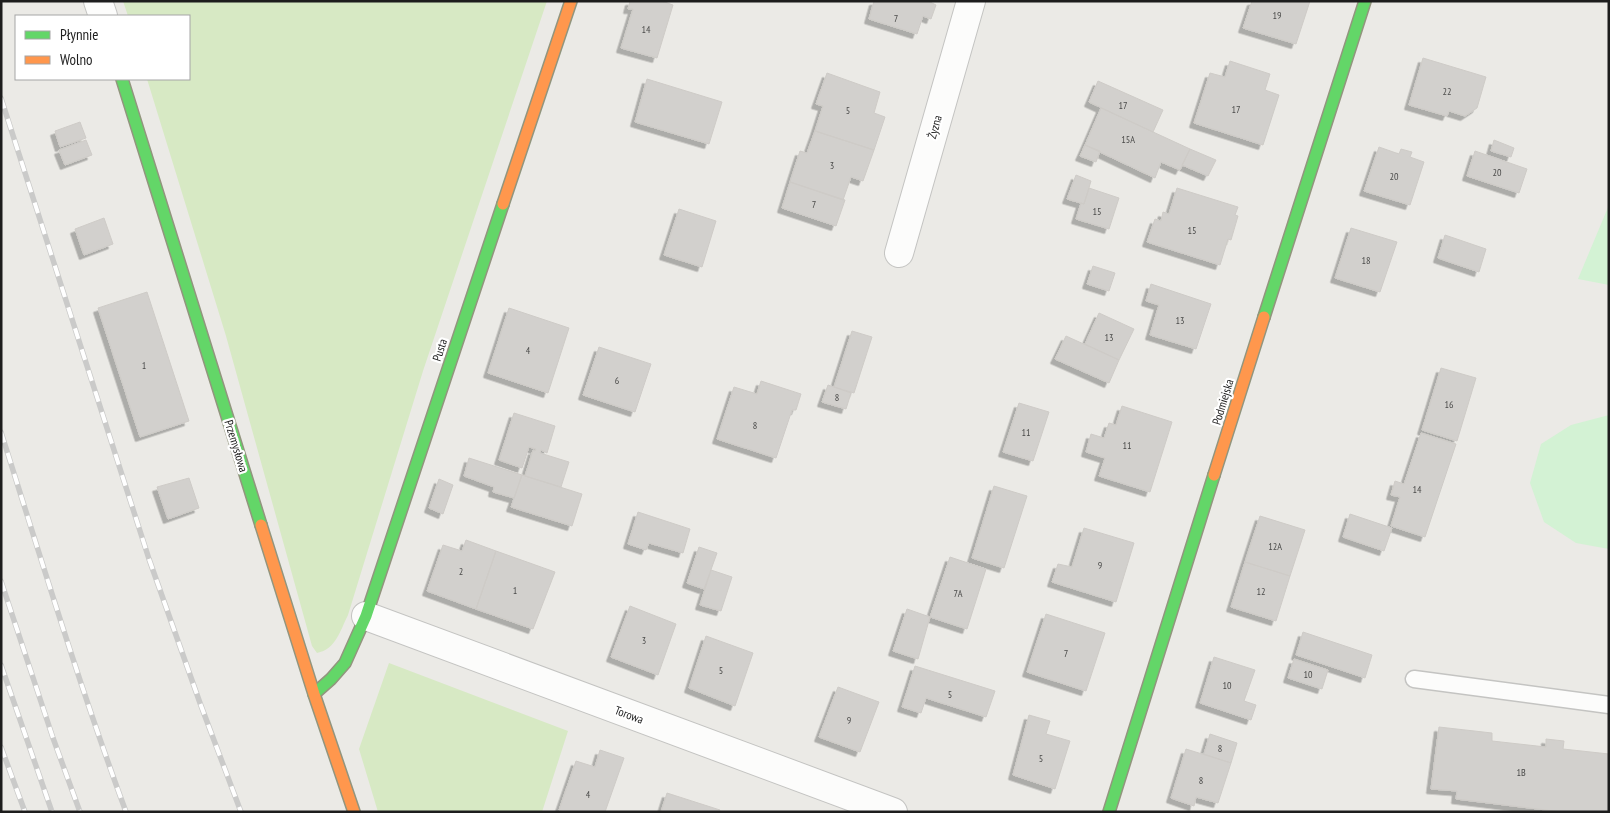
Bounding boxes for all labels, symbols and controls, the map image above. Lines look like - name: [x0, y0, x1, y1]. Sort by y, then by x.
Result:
- house number: 19: [1273, 9, 1282, 22]
- house number: 7: [894, 12, 898, 25]
- legend: [15, 15, 190, 80]
- house number: 14: [642, 23, 651, 36]
- text: Płynnie: [60, 25, 99, 44]
- text: Wolno: [60, 50, 93, 69]
- house number: 22: [1443, 85, 1452, 98]
- house number: 17: [1119, 99, 1128, 112]
- house number: 17: [1232, 103, 1241, 116]
- house number: 5: [846, 104, 850, 117]
- street label: Żyzna: [924, 113, 945, 140]
- house number: 15A: [1121, 133, 1135, 146]
- house number: 3: [830, 159, 834, 172]
- house number: 20: [1493, 166, 1502, 179]
- house number: 20: [1390, 170, 1399, 183]
- house number: 7: [812, 198, 816, 211]
- house number: 15: [1093, 205, 1102, 218]
- house number: 15: [1188, 224, 1197, 237]
- house number: 18: [1362, 254, 1371, 267]
- house number: 13: [1176, 314, 1185, 327]
- house number: 13: [1105, 331, 1114, 344]
- street label: Pusta: [429, 337, 450, 363]
- house number: 4: [526, 344, 531, 357]
- house number: 1: [142, 359, 146, 372]
- house number: 6: [615, 374, 620, 387]
- street label: Podmiejska: [1208, 377, 1237, 426]
- house number: 8: [835, 391, 839, 404]
- house number: 16: [1445, 398, 1454, 411]
- street label: Przemysłowa: [221, 418, 252, 474]
- house number: 8: [753, 419, 757, 432]
- house number: 11: [1022, 426, 1031, 439]
- house number: 11: [1123, 439, 1132, 452]
- house number: 14: [1413, 483, 1422, 496]
- house number: 12A: [1268, 540, 1282, 553]
- house number: 9: [1098, 559, 1102, 572]
- house number: 2: [459, 565, 463, 578]
- house number: 1: [513, 584, 517, 597]
- house number: 12: [1257, 585, 1266, 598]
- house number: 7A: [953, 587, 963, 600]
- house number: 3: [642, 634, 646, 647]
- house number: 7: [1064, 647, 1068, 660]
- house number: 5: [719, 664, 723, 677]
- house number: 10: [1304, 668, 1313, 681]
- house number: 10: [1223, 679, 1232, 692]
- house number: 5: [948, 688, 952, 701]
- street label: Torowa: [613, 702, 646, 727]
- house number: 9: [847, 714, 851, 727]
- house number: 8: [1218, 742, 1222, 755]
- house number: 5: [1039, 752, 1043, 765]
- house number: 1B: [1516, 766, 1526, 779]
- house number: 8: [1199, 774, 1203, 787]
- house number: 4: [586, 788, 591, 801]

